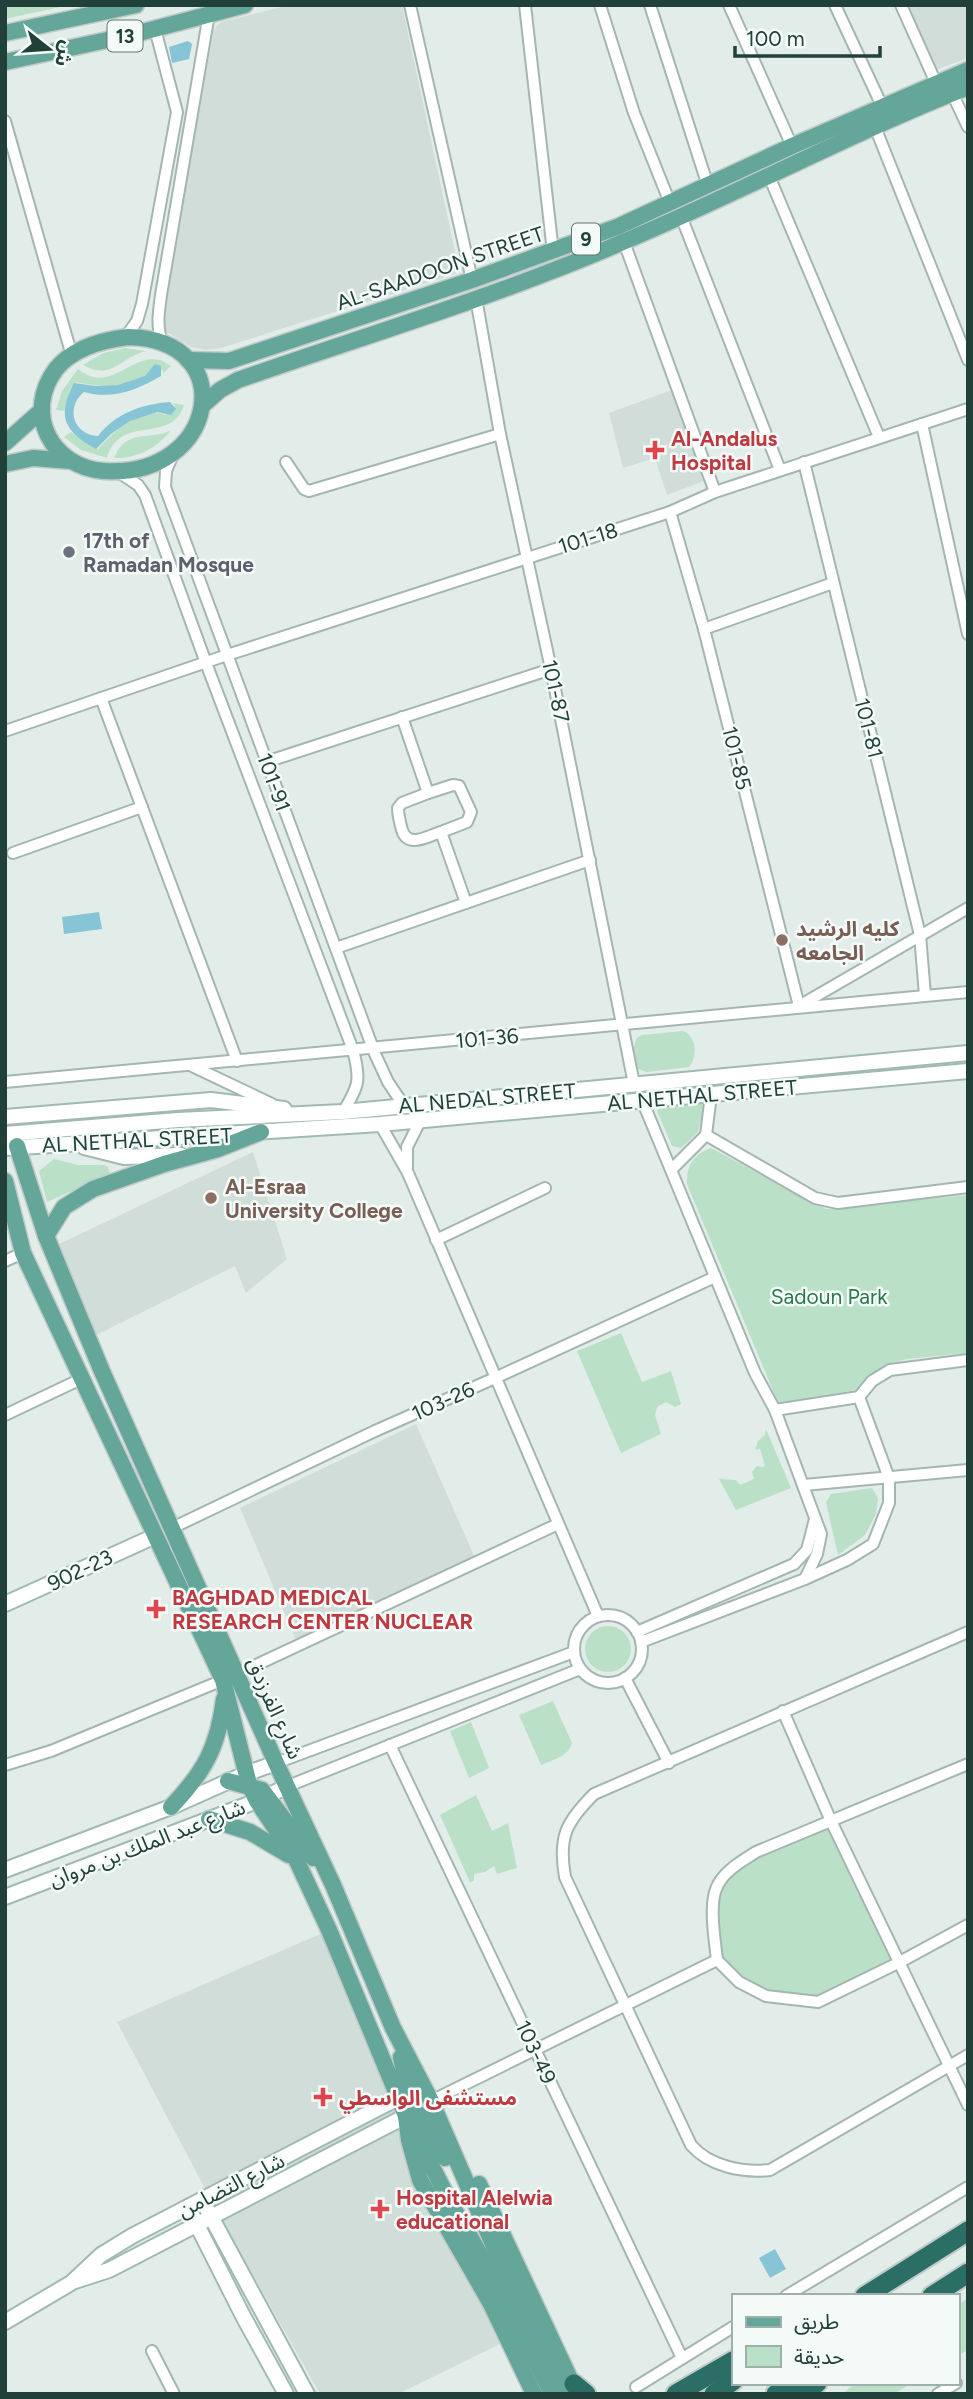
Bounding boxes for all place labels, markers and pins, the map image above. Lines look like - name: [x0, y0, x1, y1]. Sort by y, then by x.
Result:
- place label: Al-Andalus Hospital: [671, 426, 777, 475]
- marker: Al-Andalus Hospital: [645, 440, 665, 460]
- place label: 17th of Ramadan Mosque: [83, 528, 254, 577]
- marker: 17th of Ramadan Mosque: [61, 544, 77, 560]
- place label: كليه الرشيد الجامعه: [796, 916, 900, 965]
- marker: كليه الرشيد الجامعه: [774, 932, 790, 948]
- place label: Al-Esraa University College: [225, 1174, 403, 1223]
- marker: Al-Esraa University College: [203, 1190, 219, 1206]
- place label: BAGHDAD MEDICAL RESEARCH CENTER NUCLEAR: [172, 1585, 473, 1634]
- marker: BAGHDAD MEDICAL RESEARCH CENTER NUCLEAR: [146, 1599, 166, 1619]
- place label: مستشفى الواسطي: [339, 2085, 517, 2114]
- marker: مستشفى الواسطي: [313, 2087, 333, 2107]
- place label: Hospital Alelwia educational: [396, 2185, 553, 2234]
- marker: Hospital Alelwia educational: [370, 2199, 390, 2219]

